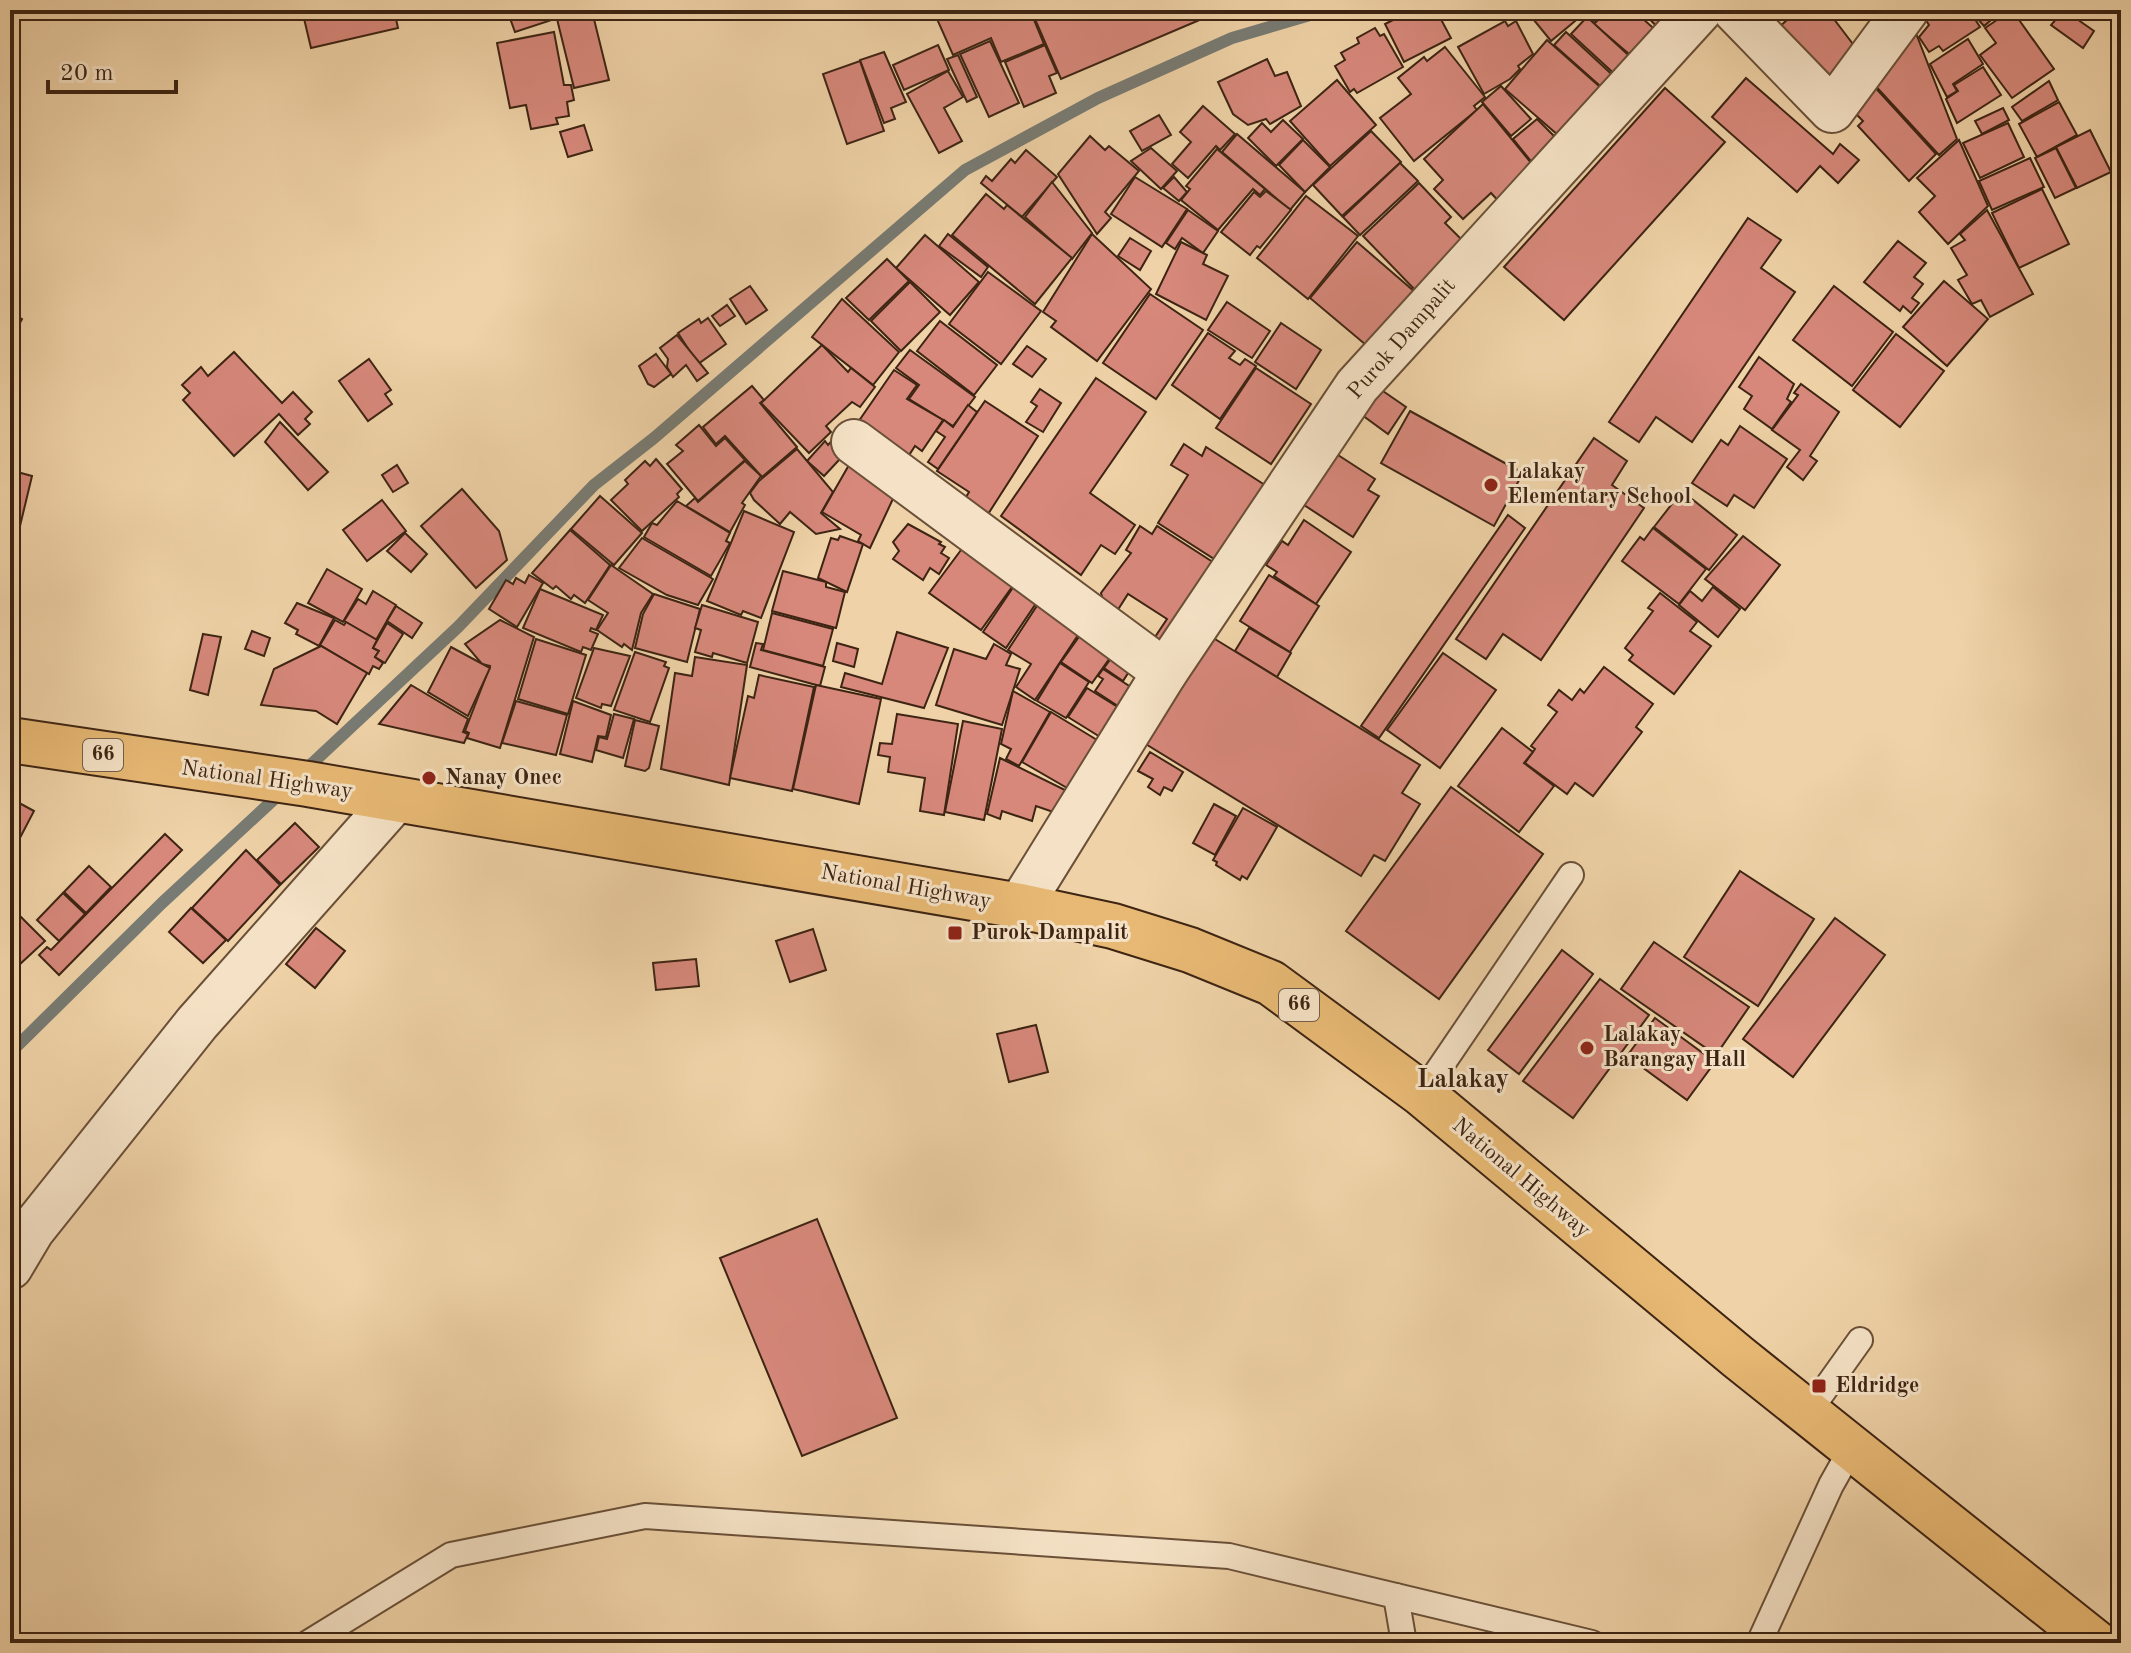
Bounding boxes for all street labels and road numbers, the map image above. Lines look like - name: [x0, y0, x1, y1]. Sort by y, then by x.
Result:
- street label: Purok Dampalit: [1344, 275, 1460, 403]
- road number: 66: [83, 739, 123, 771]
- street label: National Highway: [180, 757, 354, 803]
- street label: National Highway: [819, 861, 993, 913]
- road number: 66: [1279, 989, 1319, 1021]
- street label: National Highway: [1448, 1114, 1595, 1242]

